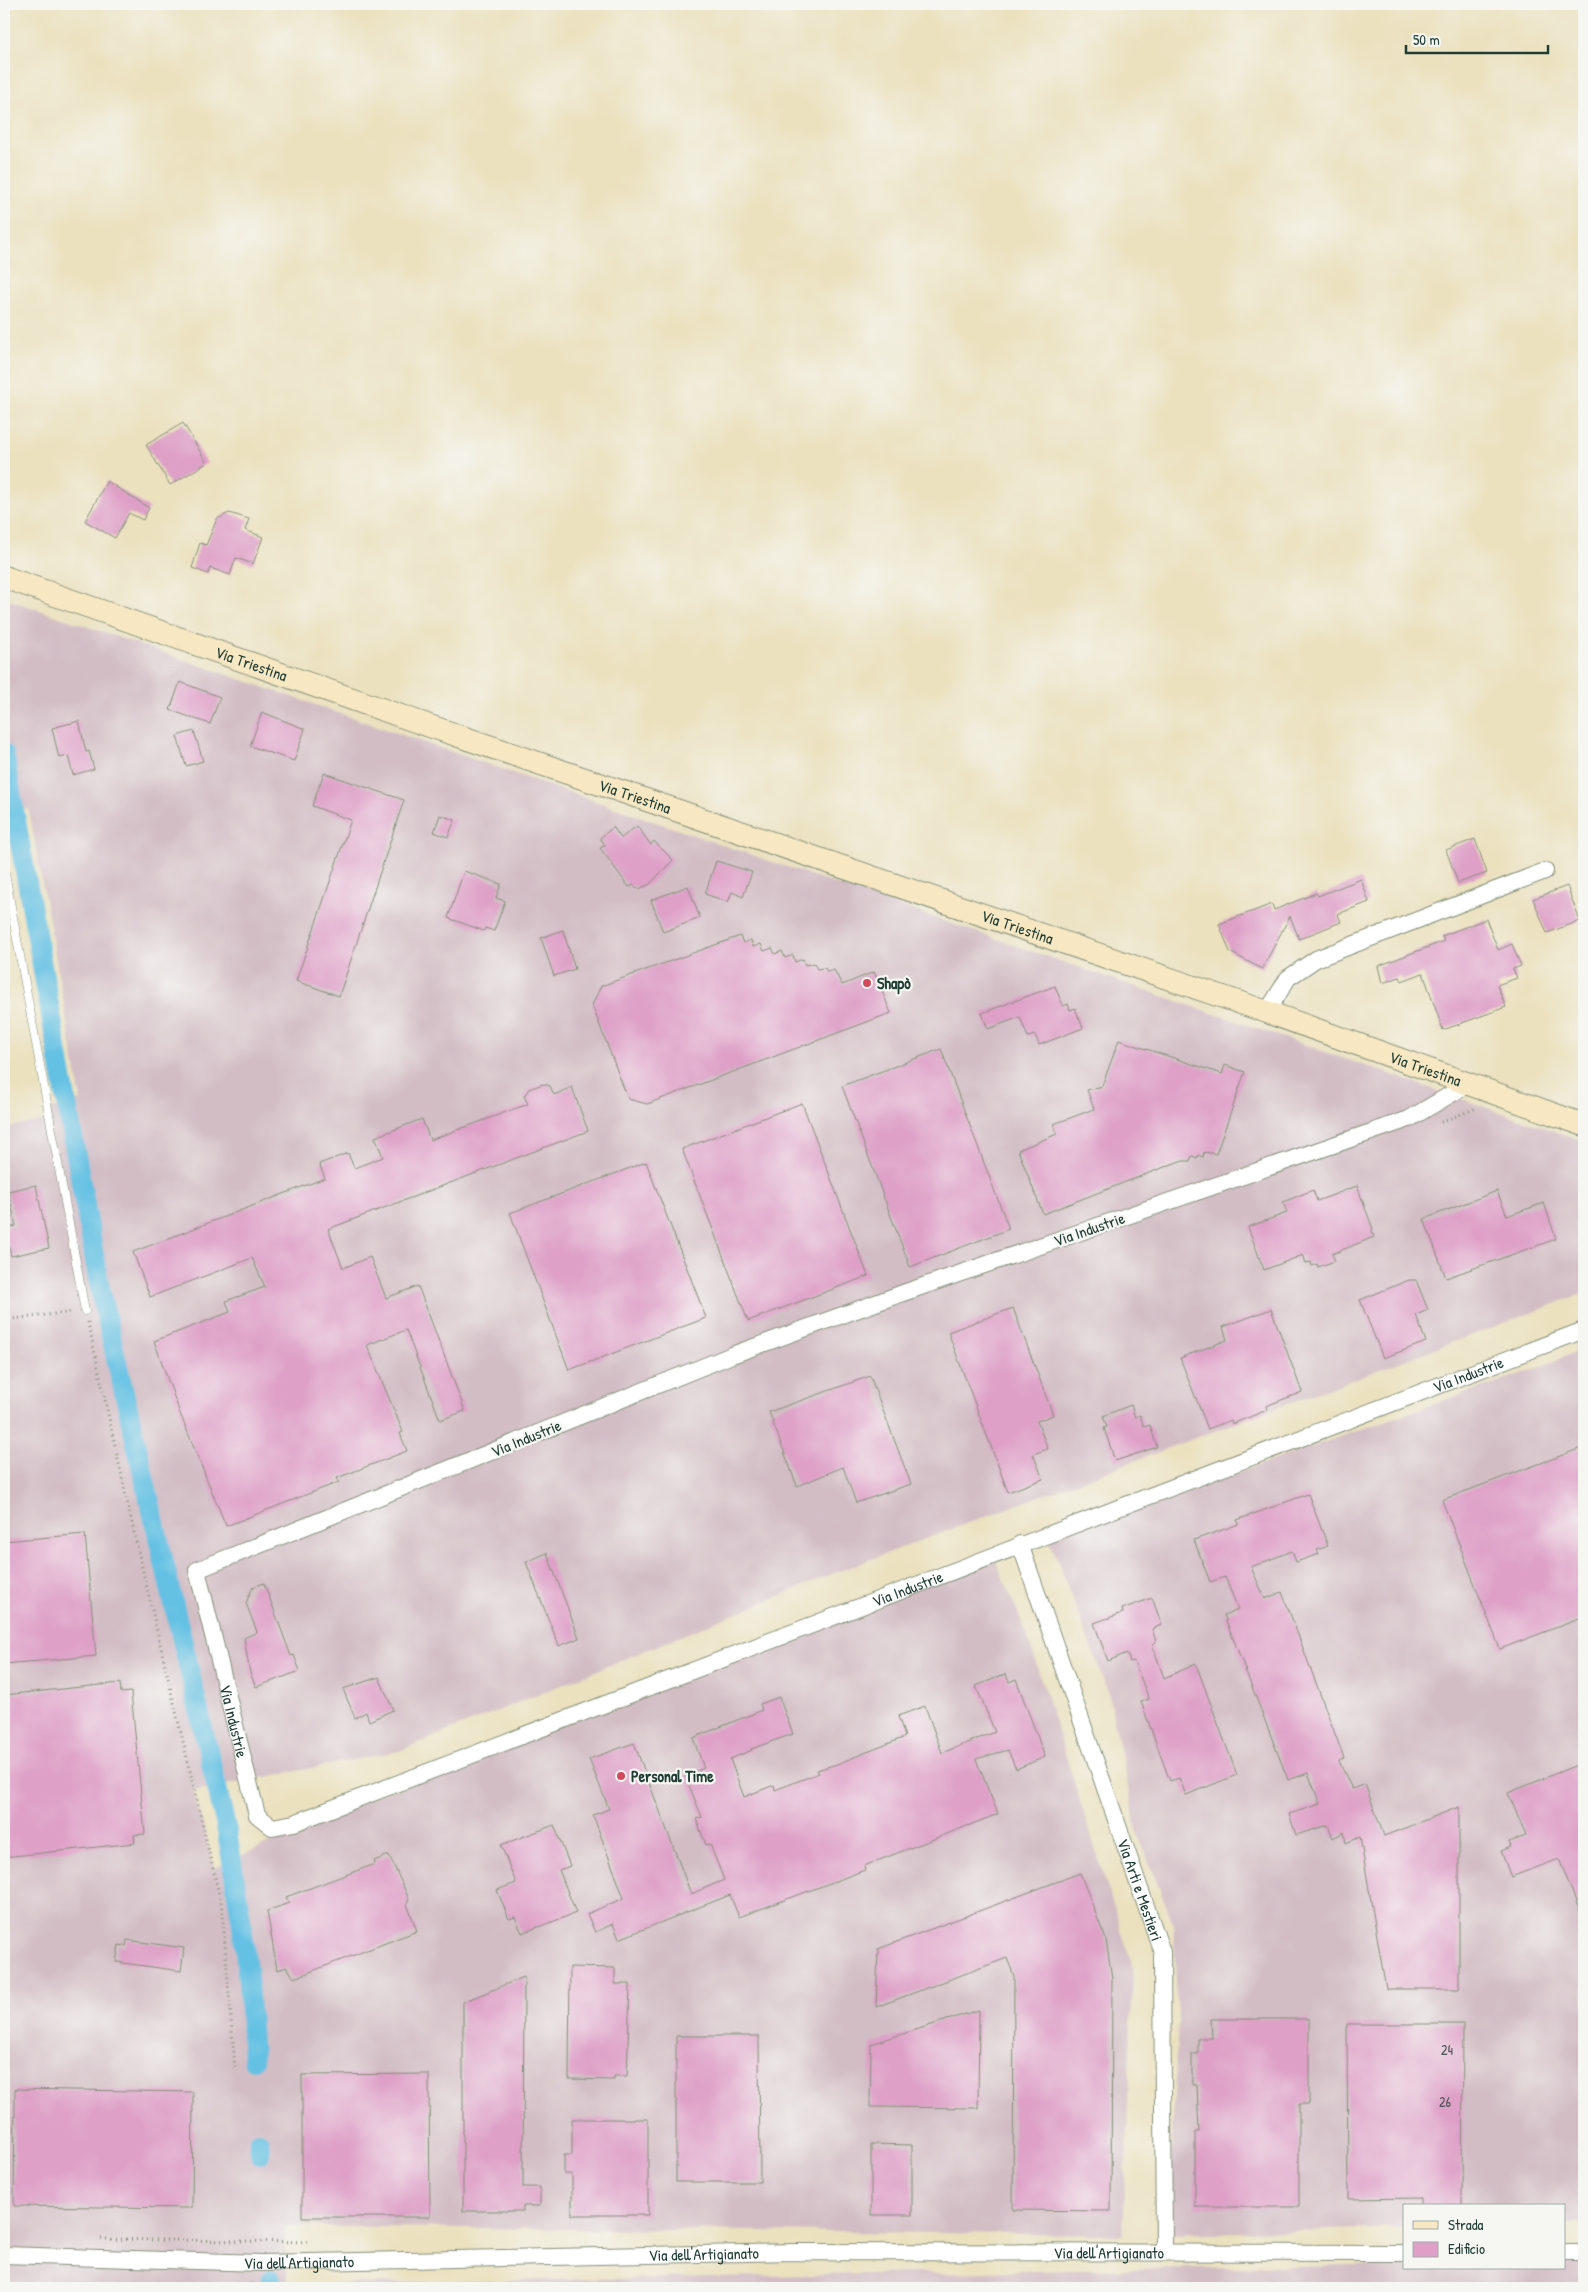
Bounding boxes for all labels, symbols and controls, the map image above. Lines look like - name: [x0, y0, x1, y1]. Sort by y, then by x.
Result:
- scale bar: [1406, 22, 1548, 54]
- text: 50 m: [1413, 29, 1440, 50]
- street label: Via Triestina: [212, 641, 290, 686]
- street label: Via Triestina: [596, 774, 674, 819]
- street label: Via Triestina: [978, 904, 1056, 949]
- place label: Shapò: [877, 972, 911, 995]
- marker: Shapò: [861, 977, 873, 989]
- street label: Via Triestina: [1386, 1046, 1464, 1091]
- street label: Via Industrie: [1050, 1206, 1128, 1251]
- street label: Via Industrie: [1429, 1351, 1507, 1398]
- street label: Via Industrie: [488, 1414, 565, 1462]
- street label: Via Industrie: [869, 1565, 947, 1612]
- street label: Via Industrie: [215, 1683, 254, 1760]
- place label: Personal Time: [631, 1765, 714, 1787]
- marker: Personal Time: [615, 1770, 627, 1782]
- street label: Via Arti e Mestieri: [1112, 1836, 1168, 1944]
- house number: 24: [1441, 2040, 1453, 2059]
- house number: 26: [1439, 2092, 1451, 2111]
- legend: [1403, 2204, 1566, 2270]
- text: Strada: [1448, 2214, 1484, 2235]
- text: Edificio: [1448, 2238, 1485, 2259]
- street label: Via dell'Artigianato: [1054, 2241, 1164, 2264]
- street label: Via dell'Artigianato: [648, 2242, 760, 2266]
- street label: Via dell'Artigianato: [243, 2250, 355, 2274]

